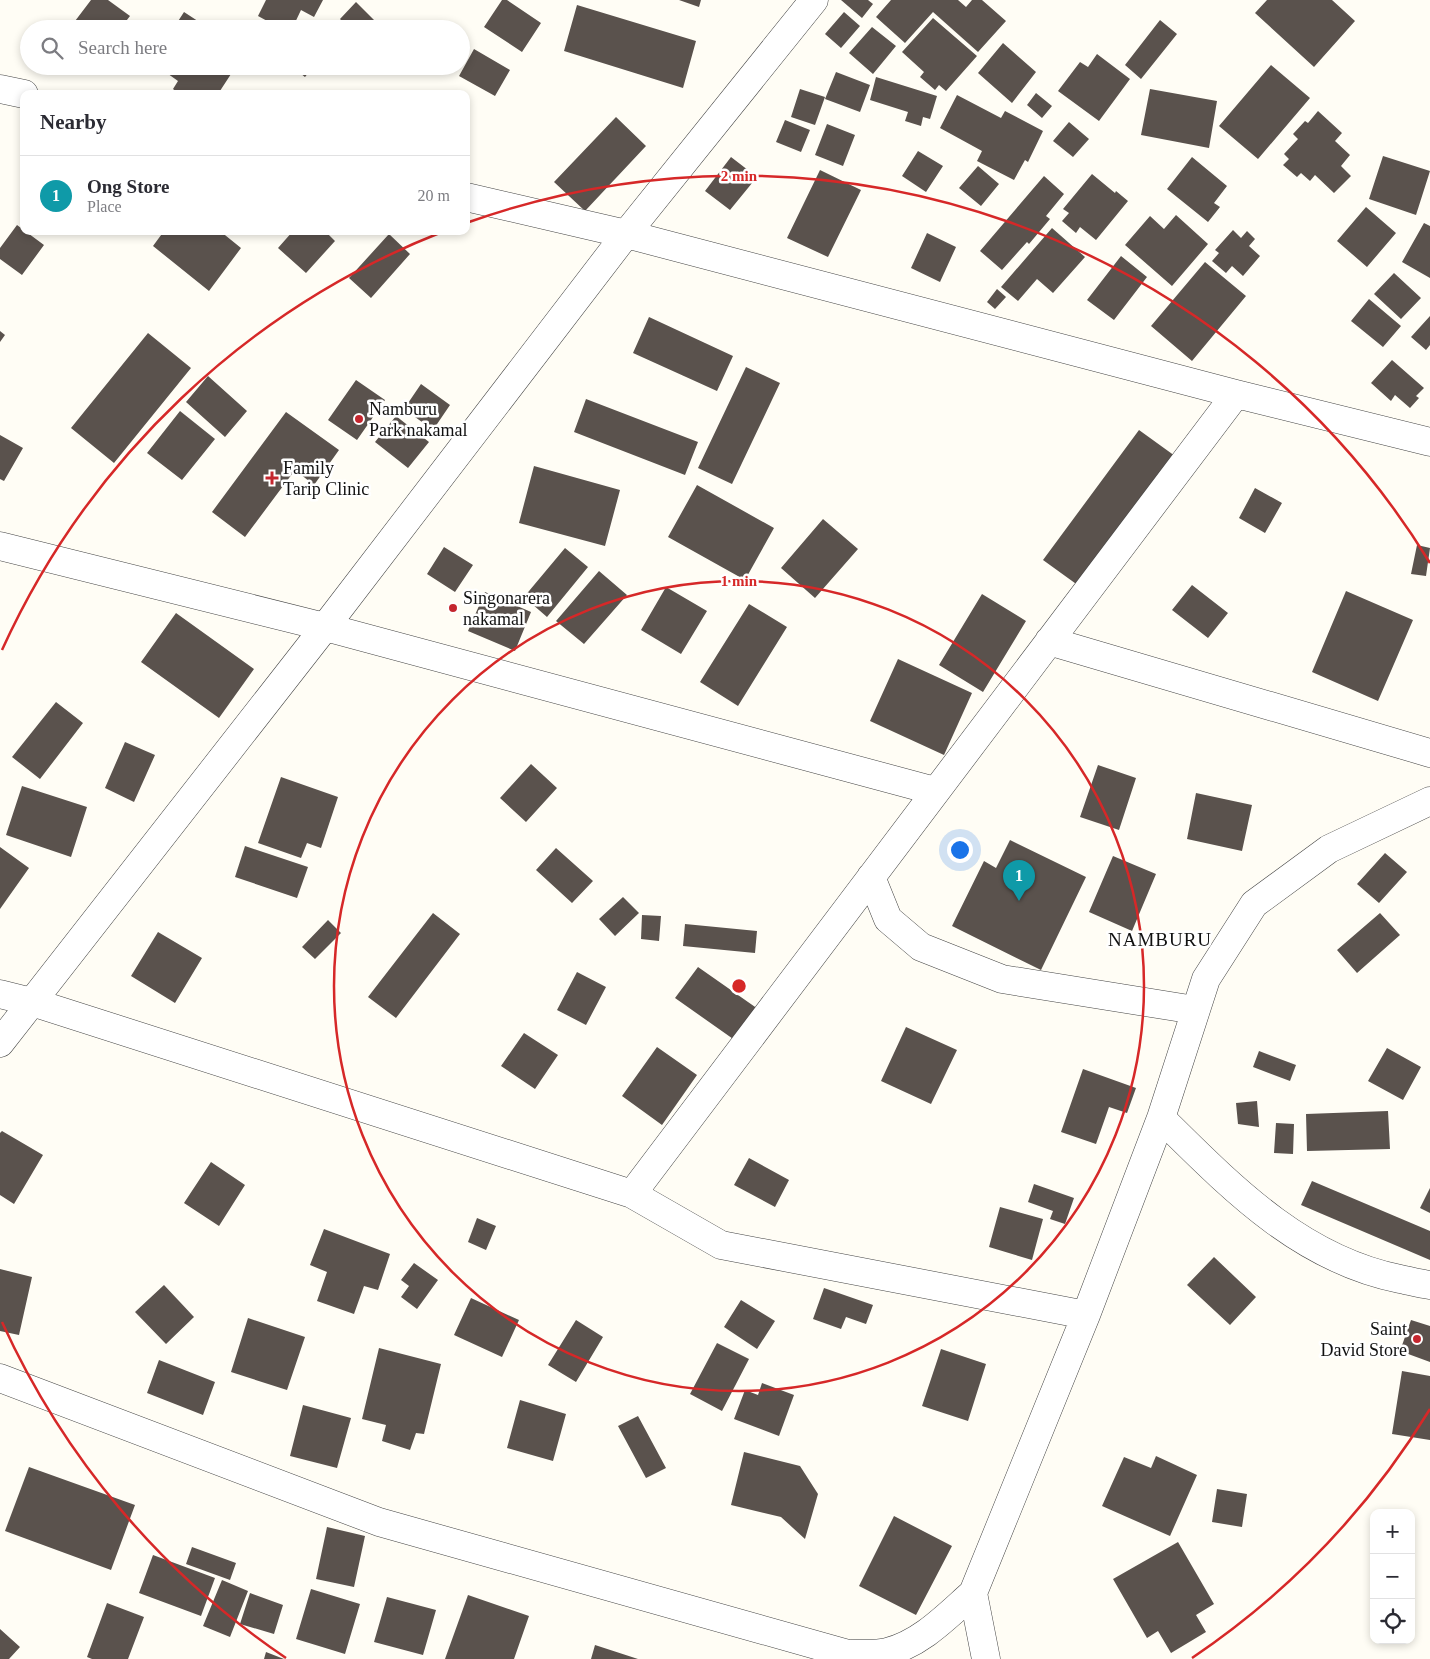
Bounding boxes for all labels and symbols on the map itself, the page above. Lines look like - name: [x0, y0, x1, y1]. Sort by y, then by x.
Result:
- text: 2 min: [721, 168, 758, 184]
- place label: Namburu Park nakamal: [369, 399, 467, 440]
- marker: Namburu Park nakamal: [353, 413, 365, 425]
- place label: Family Tarip Clinic: [283, 458, 369, 499]
- marker: Family Tarip Clinic: [265, 471, 279, 485]
- text: 1 min: [721, 573, 758, 589]
- place label: Singonarera nakamal: [463, 588, 550, 629]
- marker: Singonarera nakamal: [447, 602, 459, 614]
- your location: [947, 837, 973, 863]
- pin: 1: [1003, 860, 1035, 901]
- district label: NAMBURU: [1108, 929, 1212, 950]
- centre of rings: [730, 977, 748, 995]
- place label: Saint David Store: [1321, 1319, 1407, 1360]
- marker: Saint David Store: [1411, 1333, 1423, 1345]

